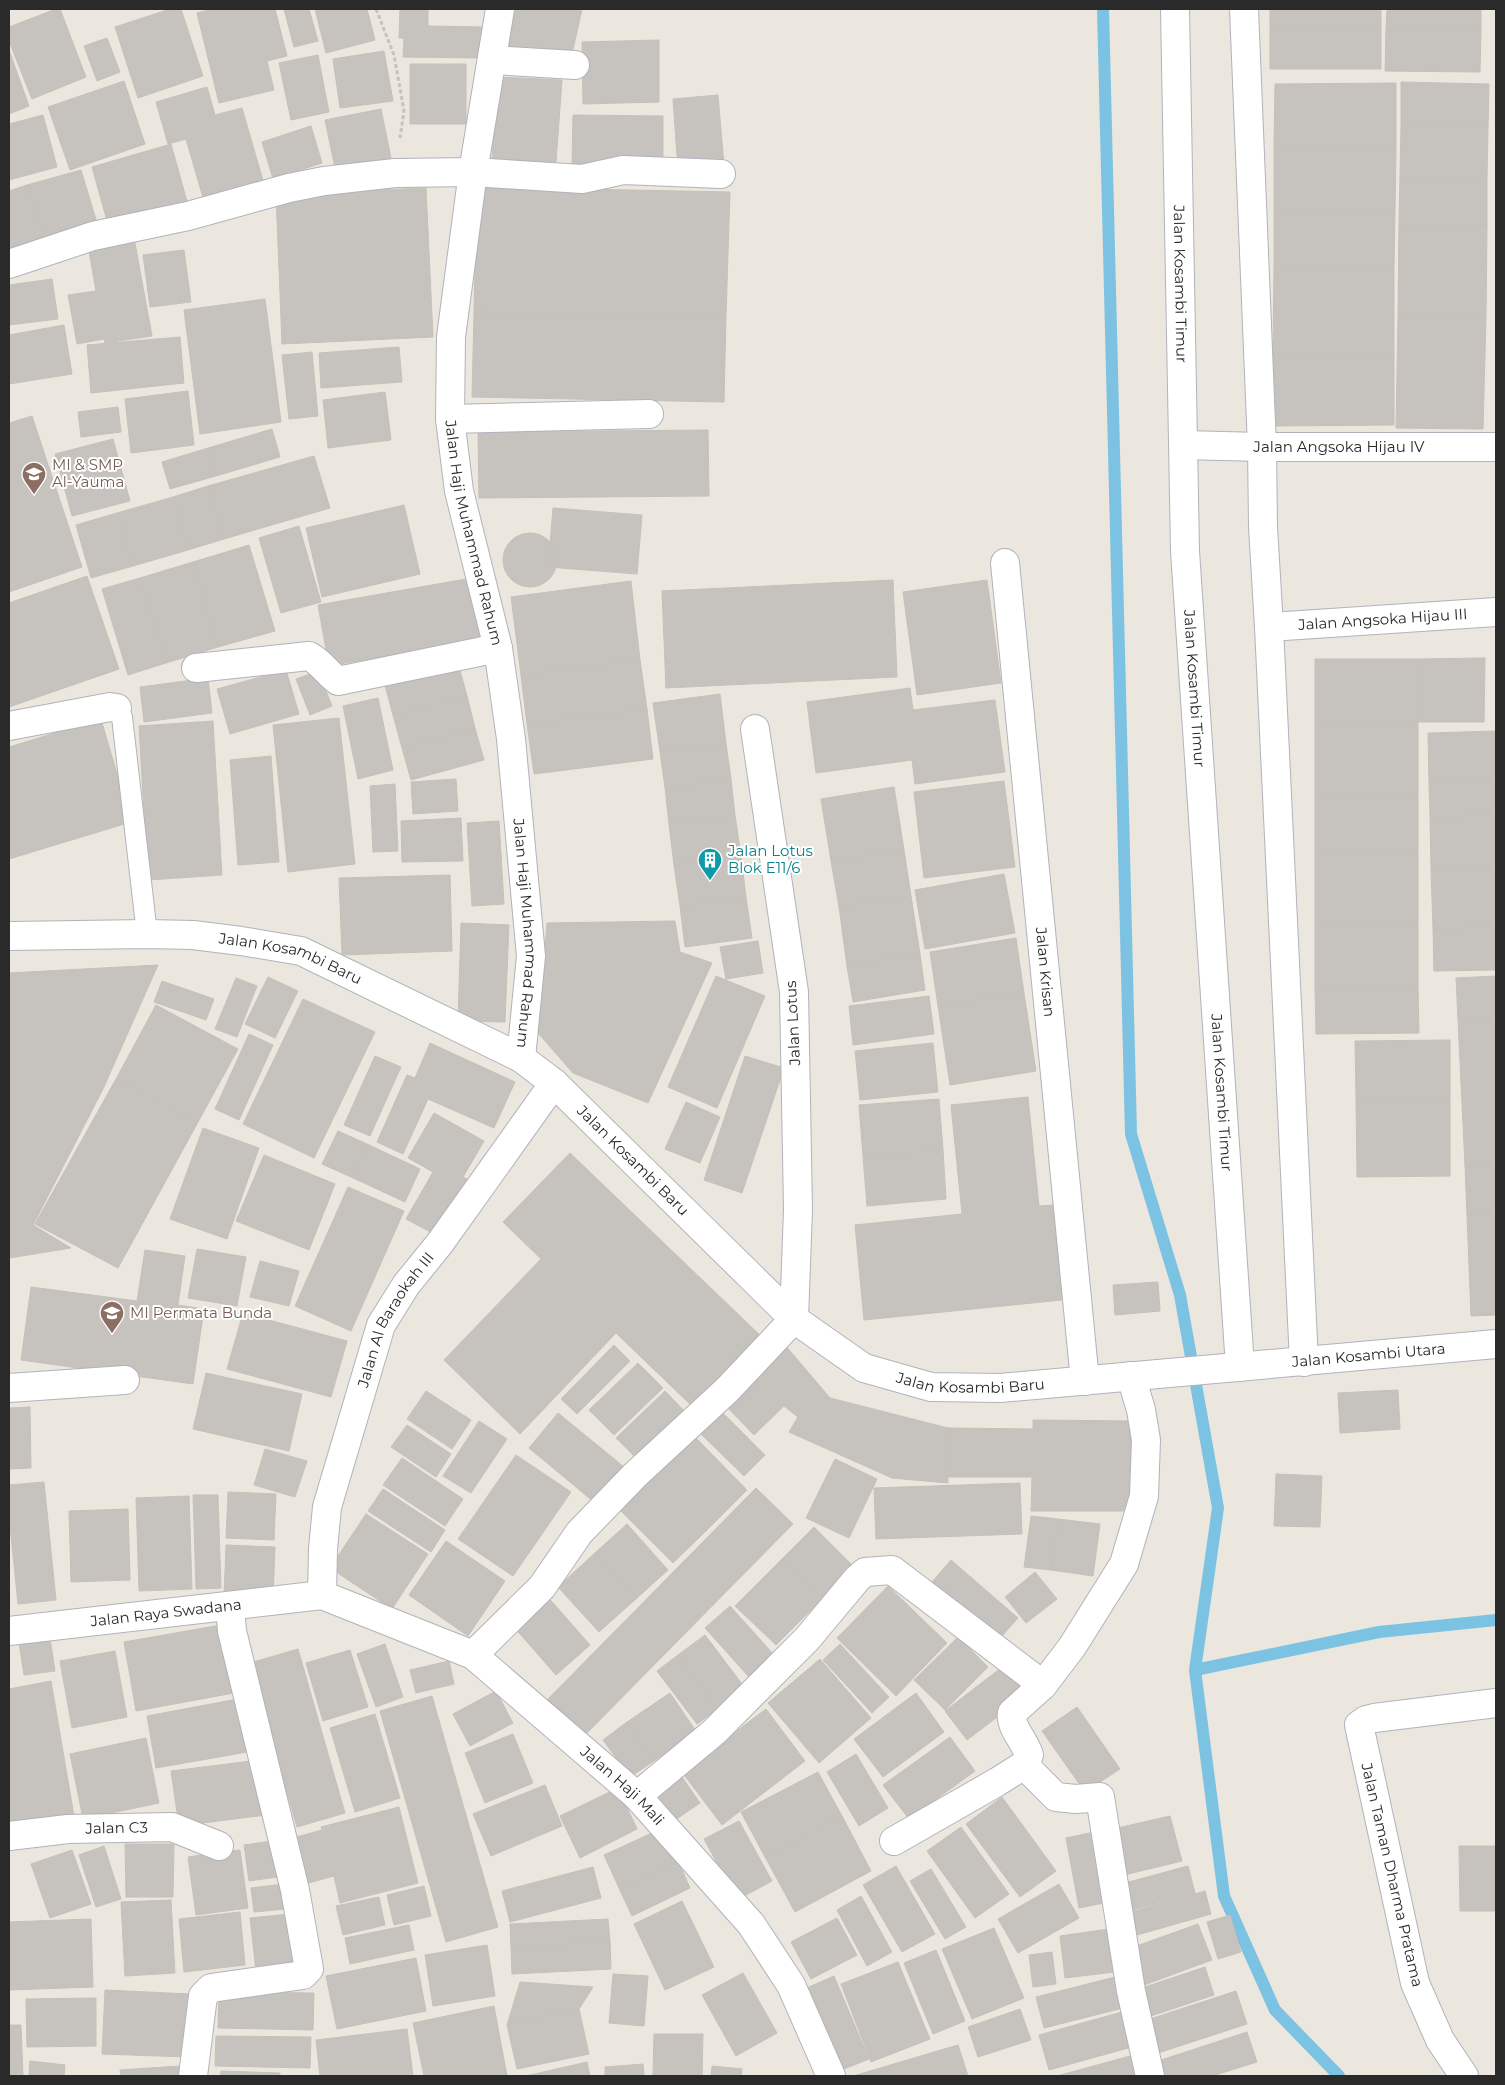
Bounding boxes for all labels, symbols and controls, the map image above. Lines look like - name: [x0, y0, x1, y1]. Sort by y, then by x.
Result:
- street label: Jalan Kosambi Timur: [1170, 204, 1192, 363]
- street label: Jalan Haji Muhammad Rahum: [441, 418, 507, 648]
- street label: Jalan Angsoka Hijau IV: [1252, 437, 1425, 456]
- place label: MI & SMP Al-Yauma: [52, 455, 124, 491]
- school or university icon: MI & SMP Al-Yauma: [21, 461, 47, 495]
- street label: Jalan Angsoka Hijau III: [1296, 604, 1468, 634]
- street label: Jalan Kosambi Timur: [1180, 608, 1210, 768]
- street label: Jalan Haji Muhammad Rahum: [509, 817, 541, 1049]
- place label: Jalan Lotus Blok E11/6: [727, 841, 813, 877]
- building icon: Jalan Lotus Blok E11/6: [697, 847, 723, 881]
- street label: Jalan Krisan: [1032, 925, 1059, 1018]
- street label: Jalan Kosambi Baru: [217, 928, 365, 988]
- street label: Jalan Lotus: [781, 980, 804, 1067]
- street label: Jalan Kosambi Timur: [1207, 1012, 1237, 1172]
- street label: Jalan Kosambi Baru: [573, 1100, 693, 1220]
- street label: Jalan Al Baraokah III: [353, 1248, 438, 1391]
- school or university icon: MI Permata Bunda: [99, 1300, 125, 1334]
- place label: MI Permata Bunda: [130, 1303, 272, 1322]
- street label: Jalan Kosambi Utara: [1290, 1339, 1446, 1371]
- street label: Jalan Kosambi Baru: [893, 1367, 1045, 1397]
- street label: Jalan Raya Swadana: [88, 1594, 243, 1631]
- street label: Jalan Haji Mali: [576, 1741, 668, 1829]
- street label: Jalan Taman Dharma Pratama: [1357, 1760, 1428, 1989]
- street label: Jalan C3: [84, 1817, 148, 1838]

